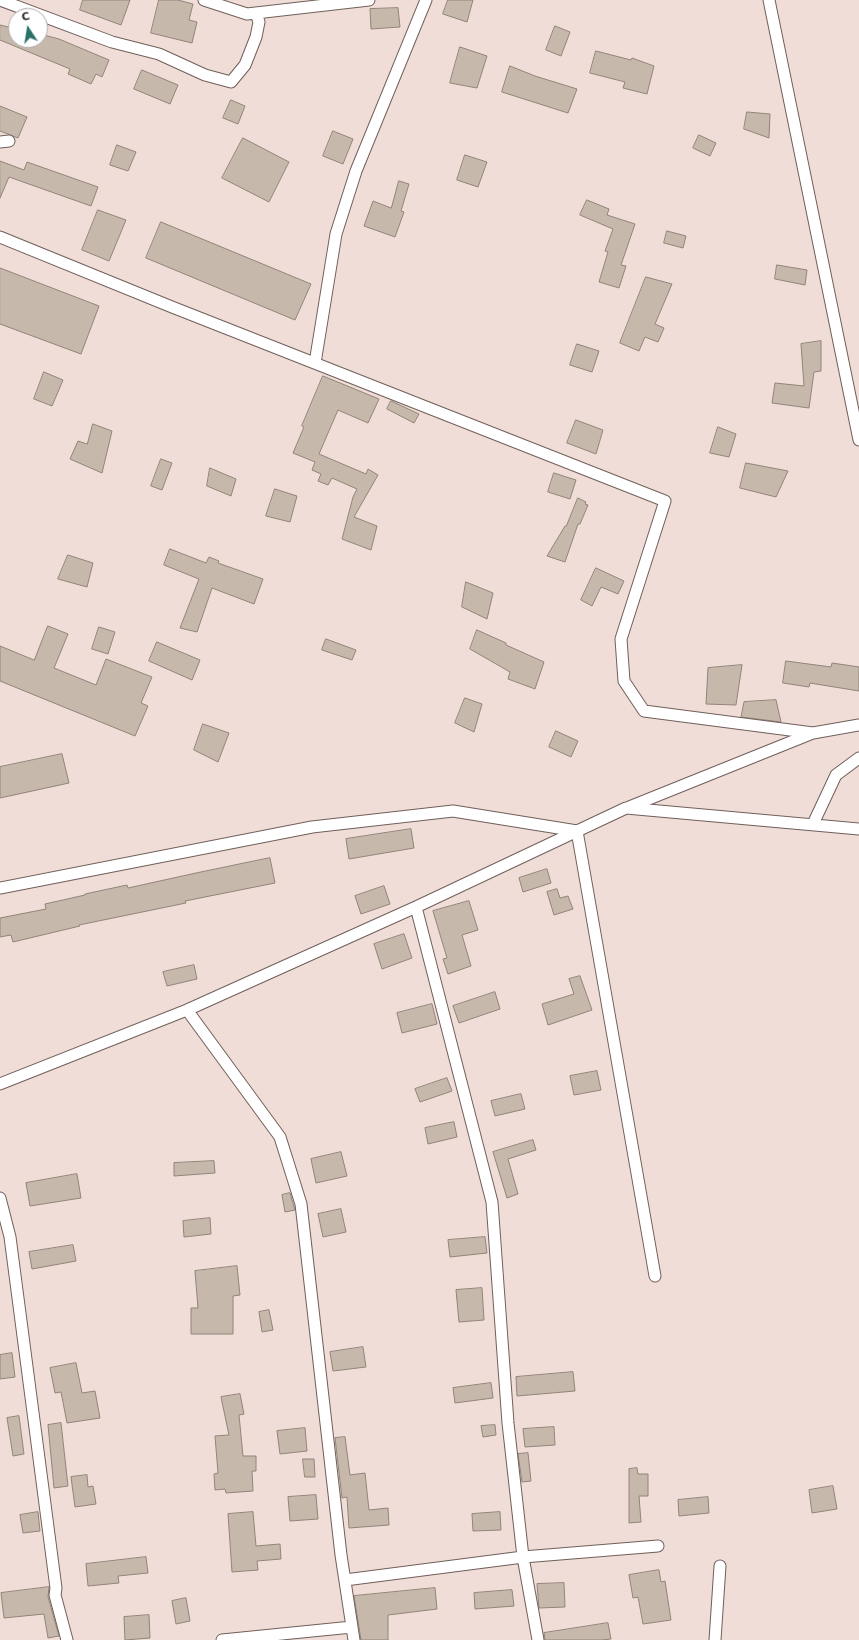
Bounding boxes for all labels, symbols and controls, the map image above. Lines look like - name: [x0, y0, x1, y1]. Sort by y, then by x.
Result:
- north arrow: [8, 8, 48, 48]
- text: С: [20, 10, 31, 24]

